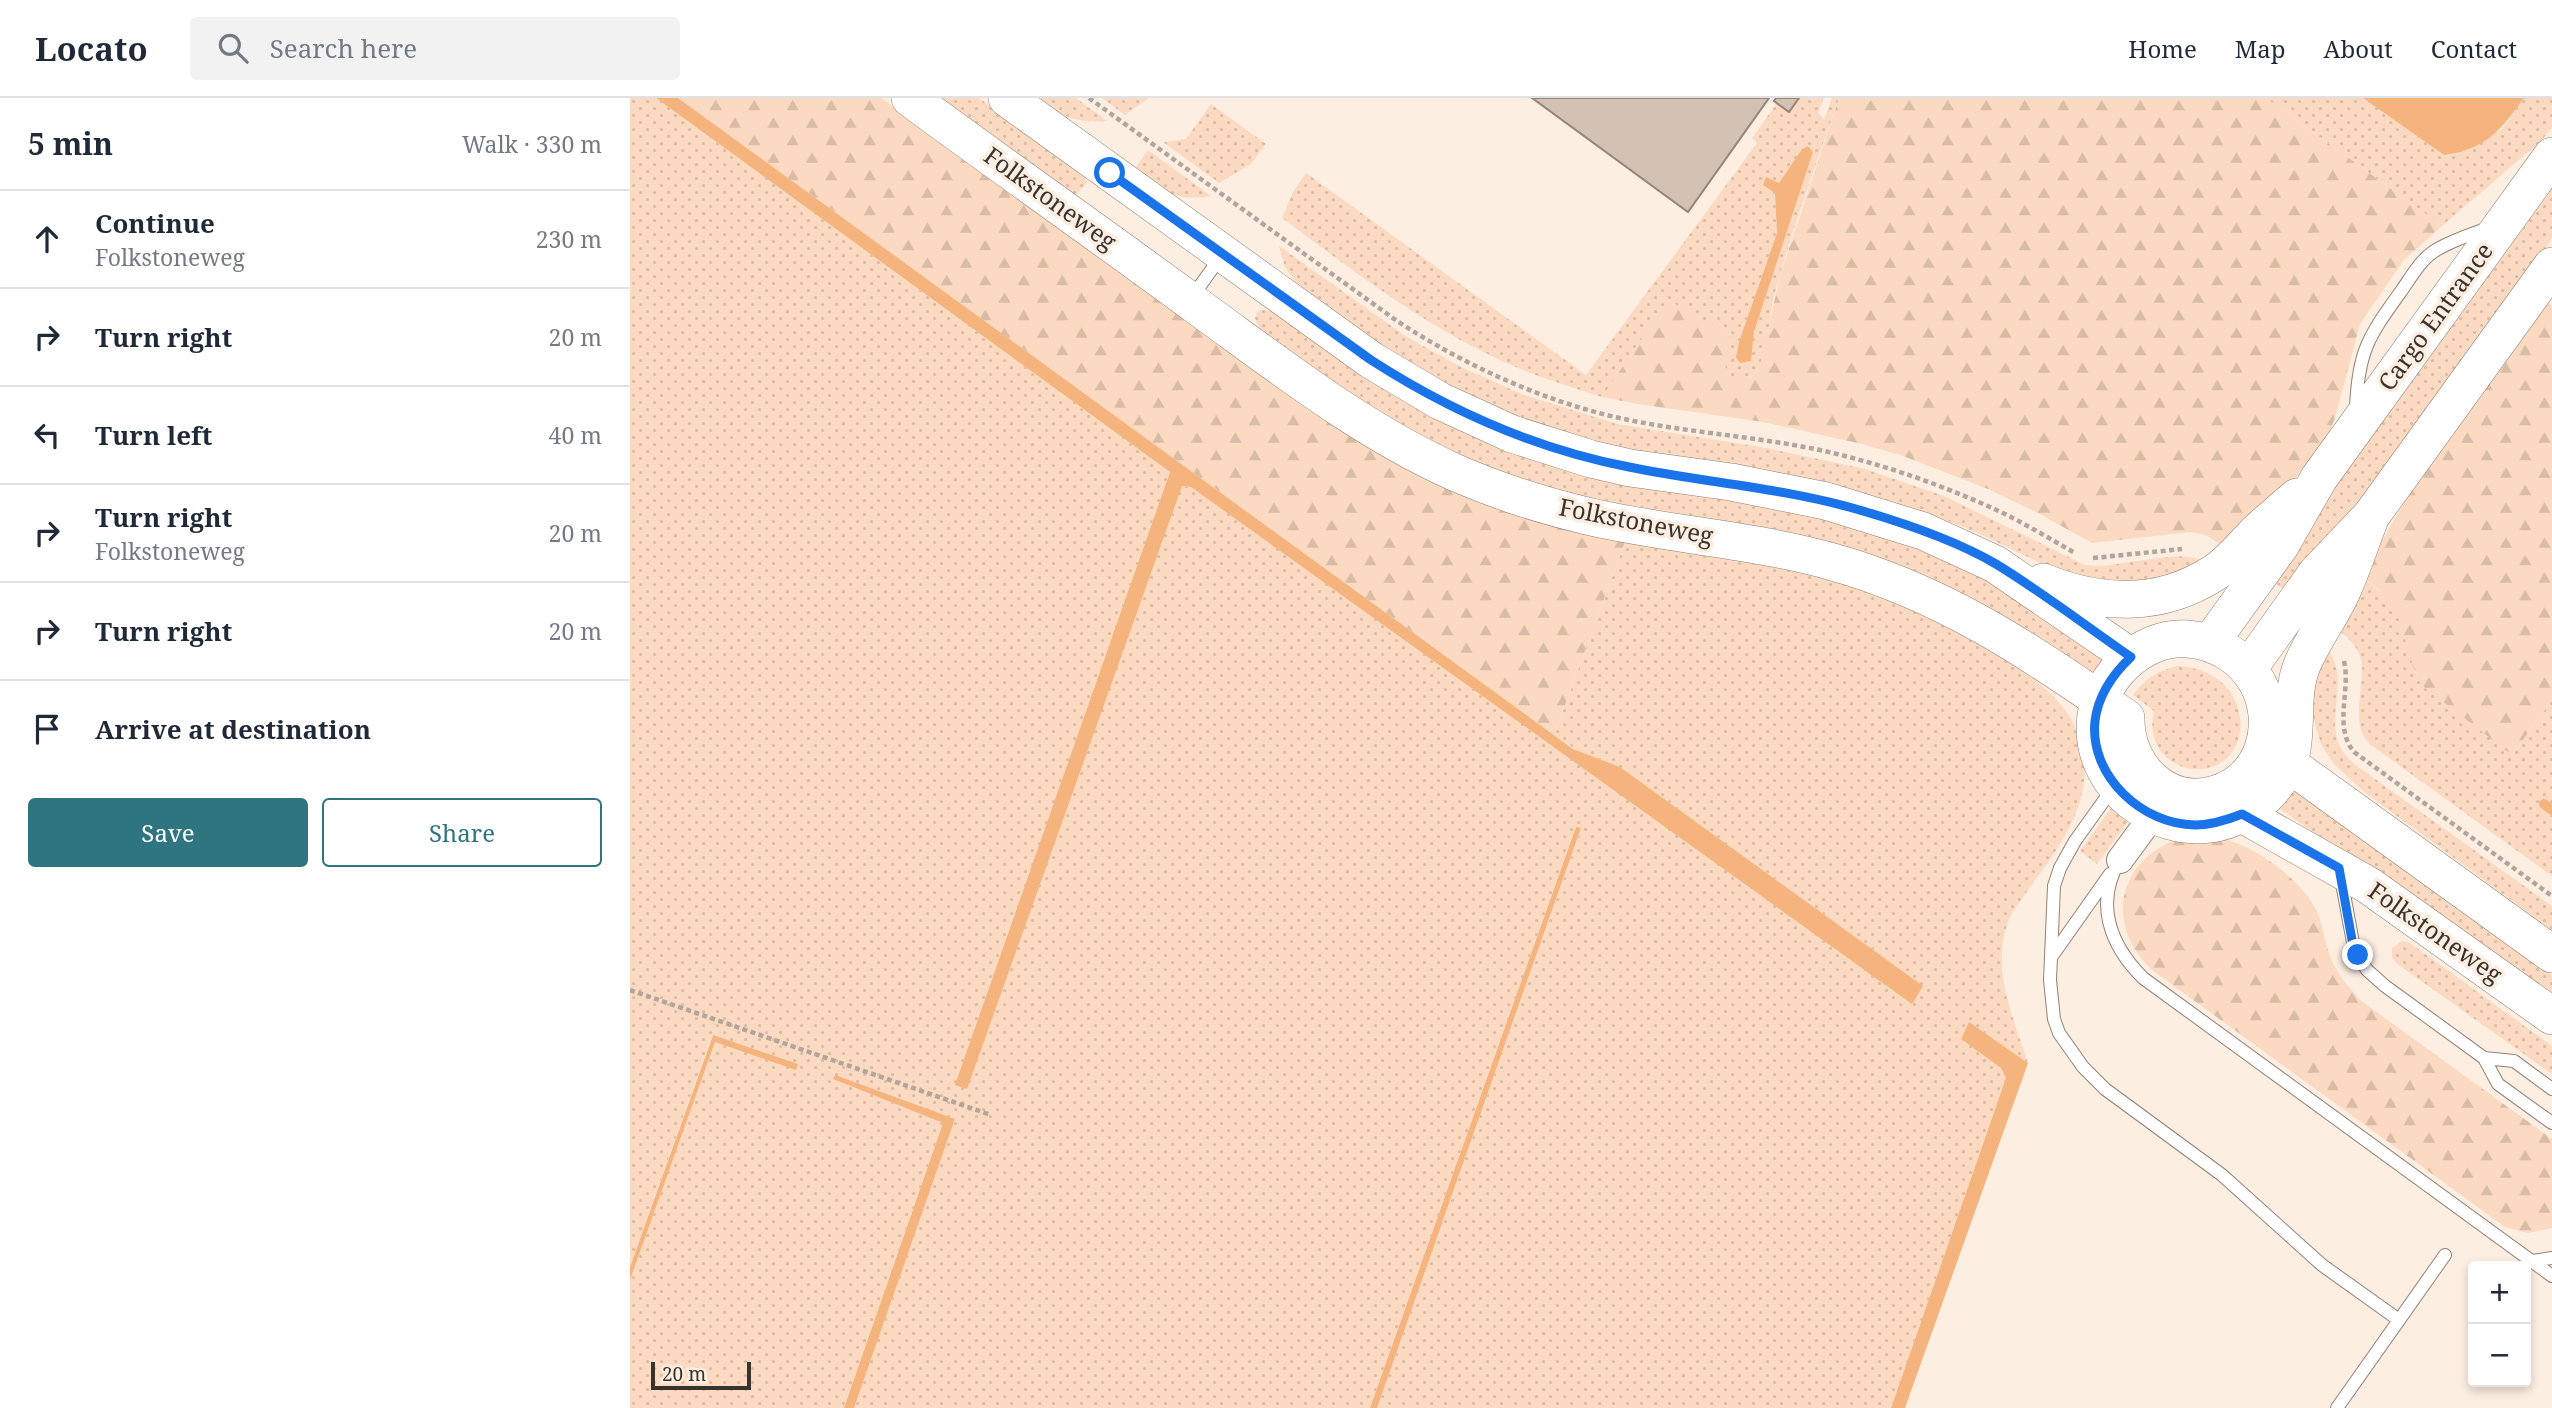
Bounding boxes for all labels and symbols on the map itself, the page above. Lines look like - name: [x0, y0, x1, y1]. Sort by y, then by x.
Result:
- street label: Folkstoneweg: [978, 138, 1124, 257]
- route start: [1094, 157, 1125, 188]
- street label: Cargo Entrance: [2370, 235, 2500, 397]
- street label: Folkstoneweg: [1556, 489, 1716, 552]
- street label: Folkstoneweg: [2362, 873, 2509, 990]
- route end: [2342, 939, 2373, 970]
- scale bar: [651, 1359, 751, 1391]

